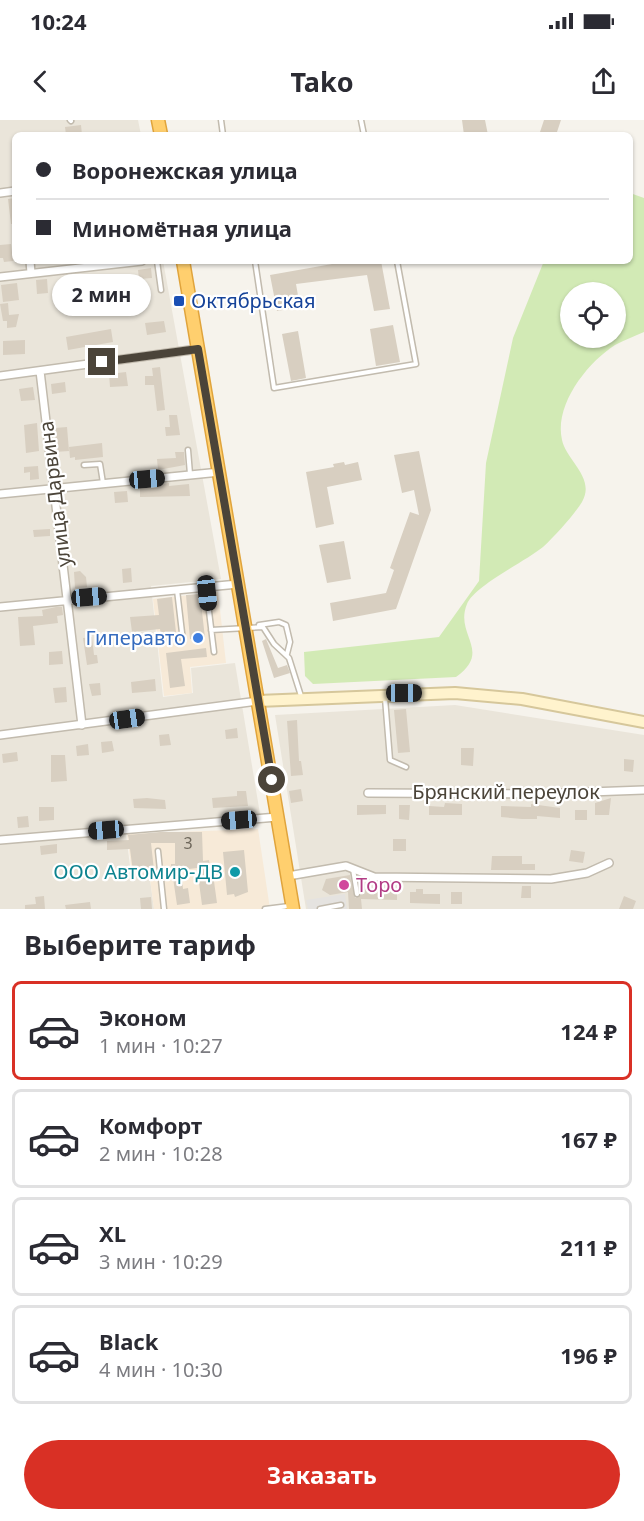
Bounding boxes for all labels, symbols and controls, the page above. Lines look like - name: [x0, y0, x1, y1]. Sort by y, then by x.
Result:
- text: 10:24: [30, 6, 87, 36]
- text: Tako: [290, 63, 354, 100]
- icon: back: [24, 65, 57, 98]
- icon: share: [587, 65, 620, 98]
- text: Воронежская улица: [72, 155, 298, 185]
- text: Миномётная улица: [72, 213, 292, 243]
- callout: 2 мин: [52, 275, 152, 317]
- text: 2 мин: [72, 281, 131, 308]
- map controls: [560, 282, 626, 348]
- button: locate: [560, 282, 626, 348]
- place label: Октябрьская: [191, 287, 315, 314]
- marker: Октябрьская: [172, 294, 186, 308]
- route end: [88, 348, 115, 375]
- street label: улица Дарвина: [32, 420, 77, 569]
- car: [128, 468, 166, 490]
- car: [196, 574, 218, 612]
- car: [70, 586, 108, 608]
- place label: Гиперавто: [86, 624, 186, 651]
- marker: Гиперавто: [191, 631, 205, 645]
- car: [386, 684, 422, 702]
- car: [108, 708, 146, 730]
- route start: [258, 766, 285, 793]
- street label: Брянский переулок: [412, 778, 600, 805]
- car: [220, 809, 258, 831]
- car: [87, 819, 125, 841]
- house number: 3: [183, 832, 193, 854]
- place label: ООО Автомир-ДВ: [53, 858, 223, 885]
- marker: ООО Автомир-ДВ: [228, 865, 242, 879]
- place label: Торо: [356, 871, 402, 898]
- marker: Торо: [337, 878, 351, 892]
- text: Выберите тариф: [24, 926, 256, 963]
- text: Эконом: [99, 1002, 187, 1032]
- icon: car: [27, 1004, 81, 1058]
- text: 124 ₽: [560, 1016, 617, 1046]
- text: 1 мин · 10:27: [99, 1032, 223, 1059]
- text: Комфорт: [99, 1110, 202, 1140]
- icon: car: [27, 1112, 81, 1166]
- text: 167 ₽: [560, 1124, 617, 1154]
- text: 2 мин · 10:28: [99, 1140, 223, 1167]
- text: XL: [99, 1218, 126, 1248]
- icon: car: [27, 1220, 81, 1274]
- text: 211 ₽: [560, 1232, 617, 1262]
- text: 3 мин · 10:29: [99, 1248, 223, 1275]
- text: Black: [99, 1326, 158, 1356]
- icon: car: [27, 1328, 81, 1382]
- text: 196 ₽: [560, 1340, 617, 1370]
- text: 4 мин · 10:30: [99, 1356, 223, 1383]
- button: Заказать: [24, 1440, 620, 1509]

